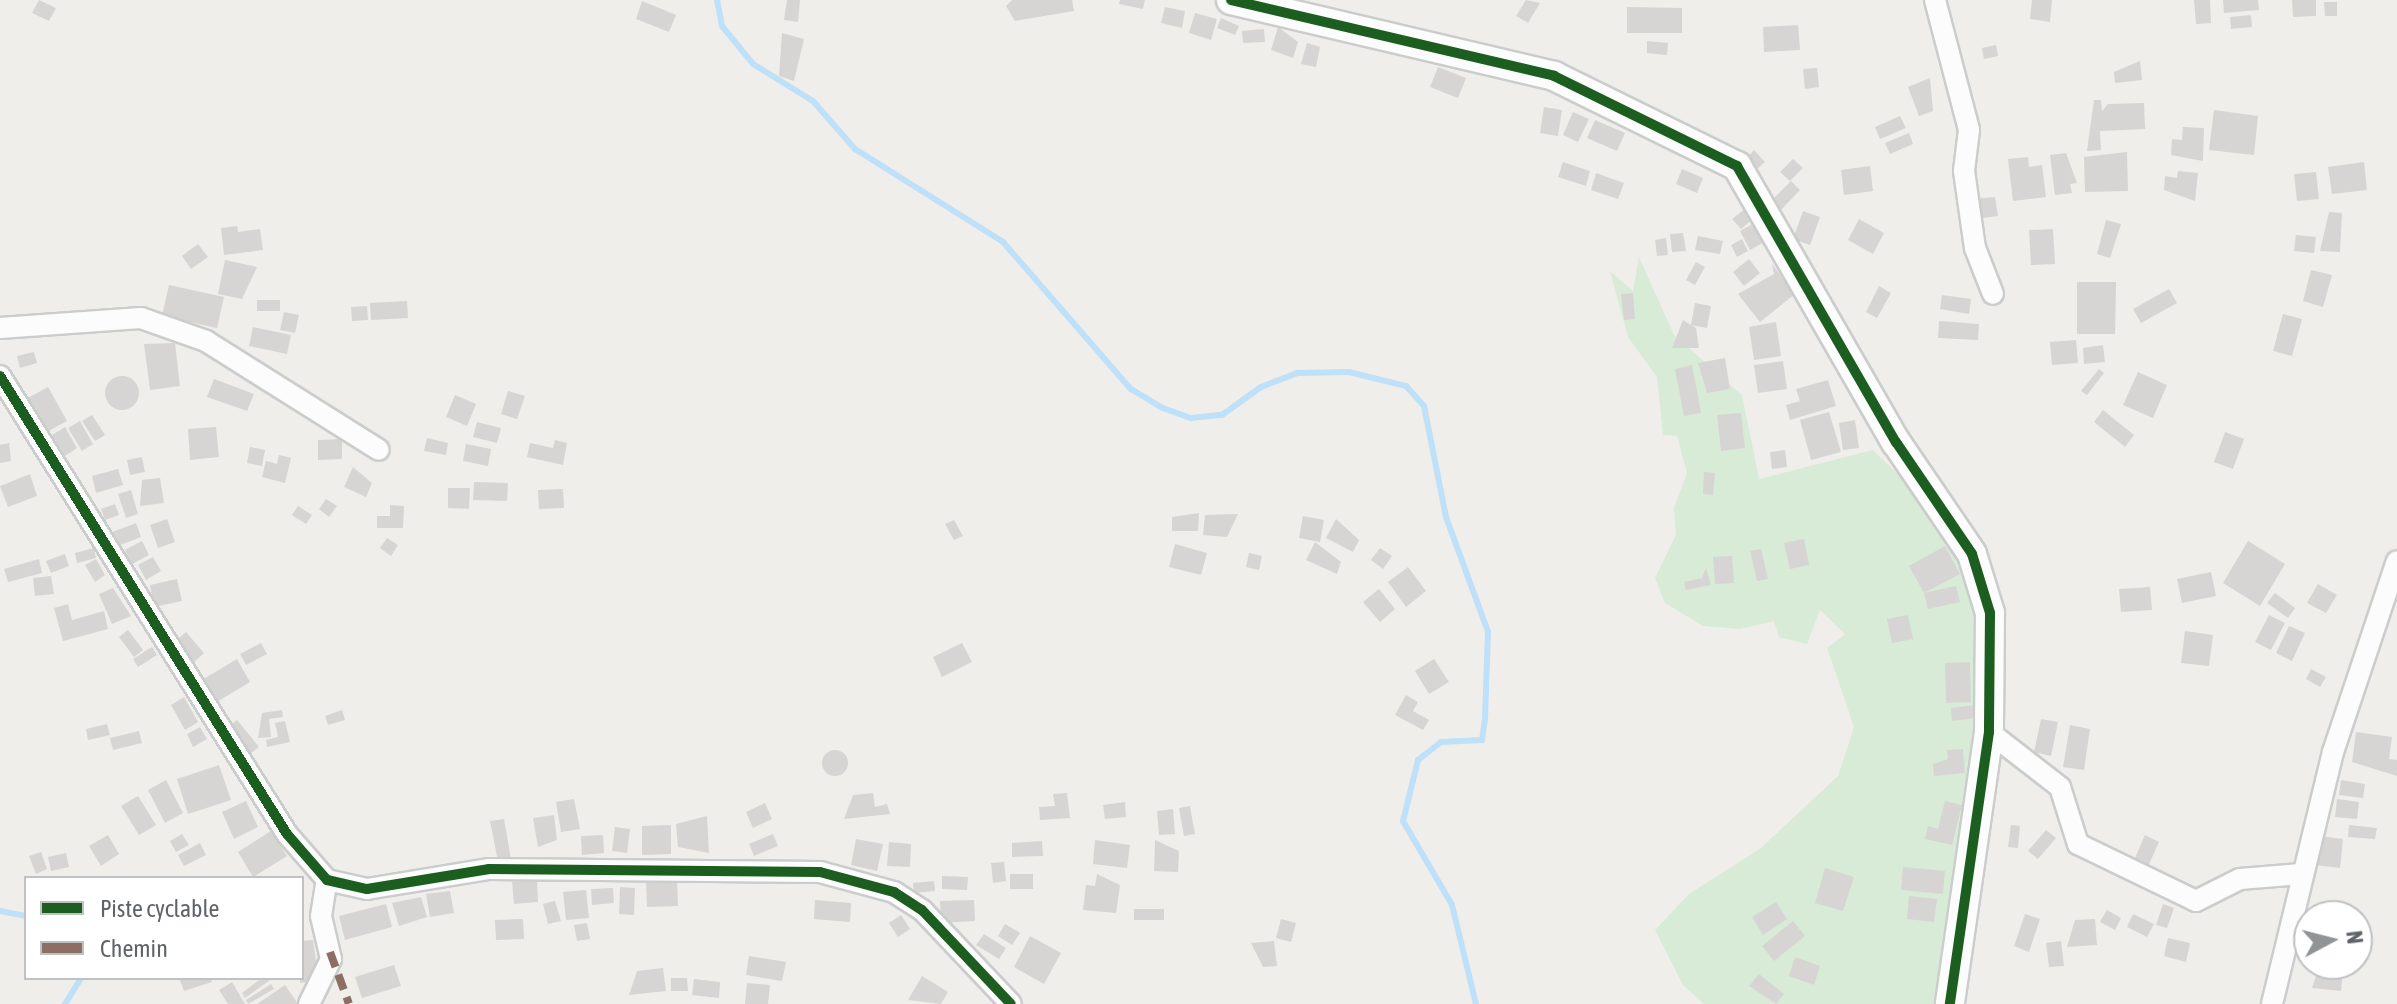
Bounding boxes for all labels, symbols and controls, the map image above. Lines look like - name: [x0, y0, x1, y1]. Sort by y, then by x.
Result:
- legend: [24, 876, 304, 980]
- text: Piste cyclable: [100, 895, 219, 922]
- north arrow: [2293, 900, 2373, 980]
- text: N: [2341, 929, 2369, 945]
- text: Chemin: [100, 935, 168, 962]

